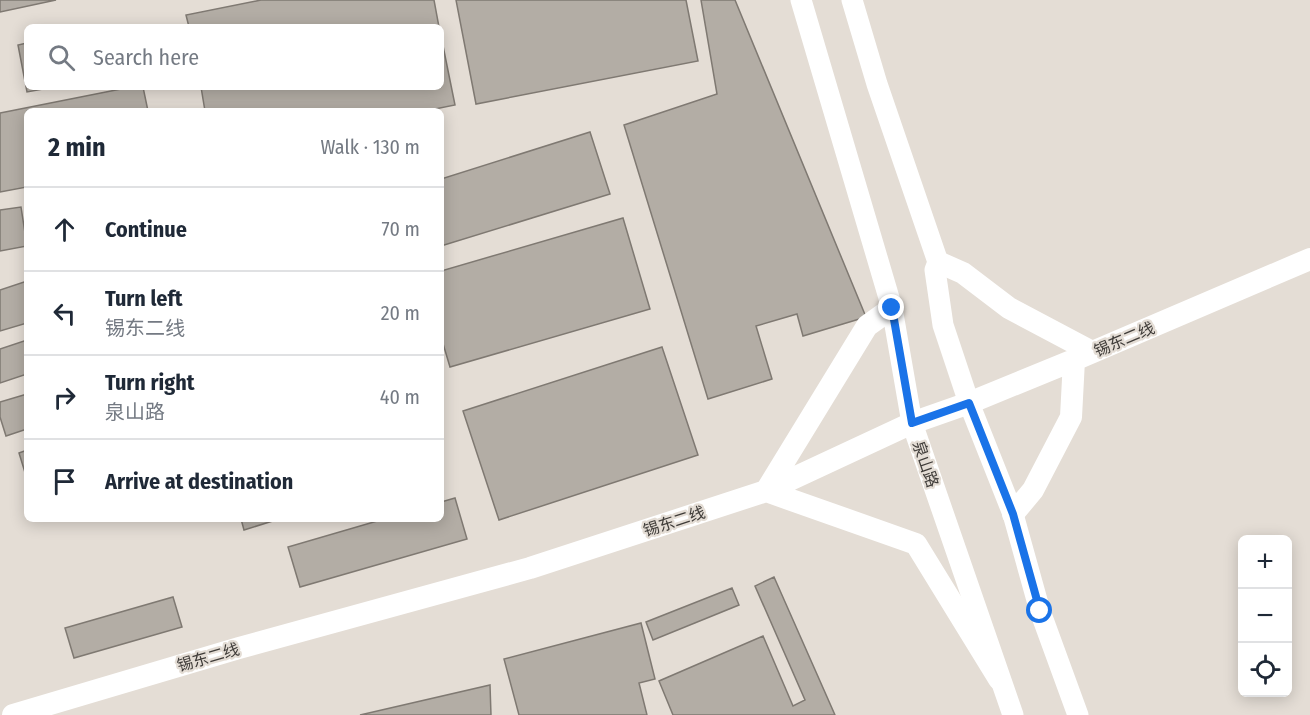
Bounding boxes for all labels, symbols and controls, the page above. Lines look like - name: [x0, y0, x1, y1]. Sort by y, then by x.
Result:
- search box: [24, 24, 444, 90]
- icon: search: [45, 41, 78, 74]
- text: Search here: [93, 44, 199, 71]
- text: 2 min: [48, 132, 106, 163]
- text: Walk · 130 m: [320, 135, 420, 159]
- icon: ahead: [48, 213, 81, 246]
- text: Continue: [105, 216, 187, 243]
- text: 70 m: [382, 217, 420, 241]
- text: Turn left: [105, 285, 183, 312]
- route end: [878, 294, 904, 320]
- icon: left: [48, 297, 81, 330]
- text: 20 m: [381, 301, 420, 325]
- text: 锡东二线: [105, 316, 185, 340]
- street label: 锡东二线: [1091, 318, 1157, 361]
- text: Turn right: [105, 369, 194, 396]
- icon: right: [48, 381, 81, 414]
- text: 40 m: [380, 385, 420, 409]
- text: 泉山路: [105, 400, 165, 424]
- street label: 泉山路: [909, 438, 942, 490]
- icon: arrive: [48, 465, 81, 498]
- text: Arrive at destination: [105, 468, 293, 495]
- street label: 锡东二线: [641, 503, 708, 540]
- map controls: [1238, 535, 1292, 697]
- button: +: [1238, 535, 1292, 589]
- button: −: [1238, 589, 1292, 643]
- route start: [1026, 597, 1052, 623]
- street label: 锡东二线: [175, 640, 242, 675]
- button: locate: [1238, 643, 1292, 697]

